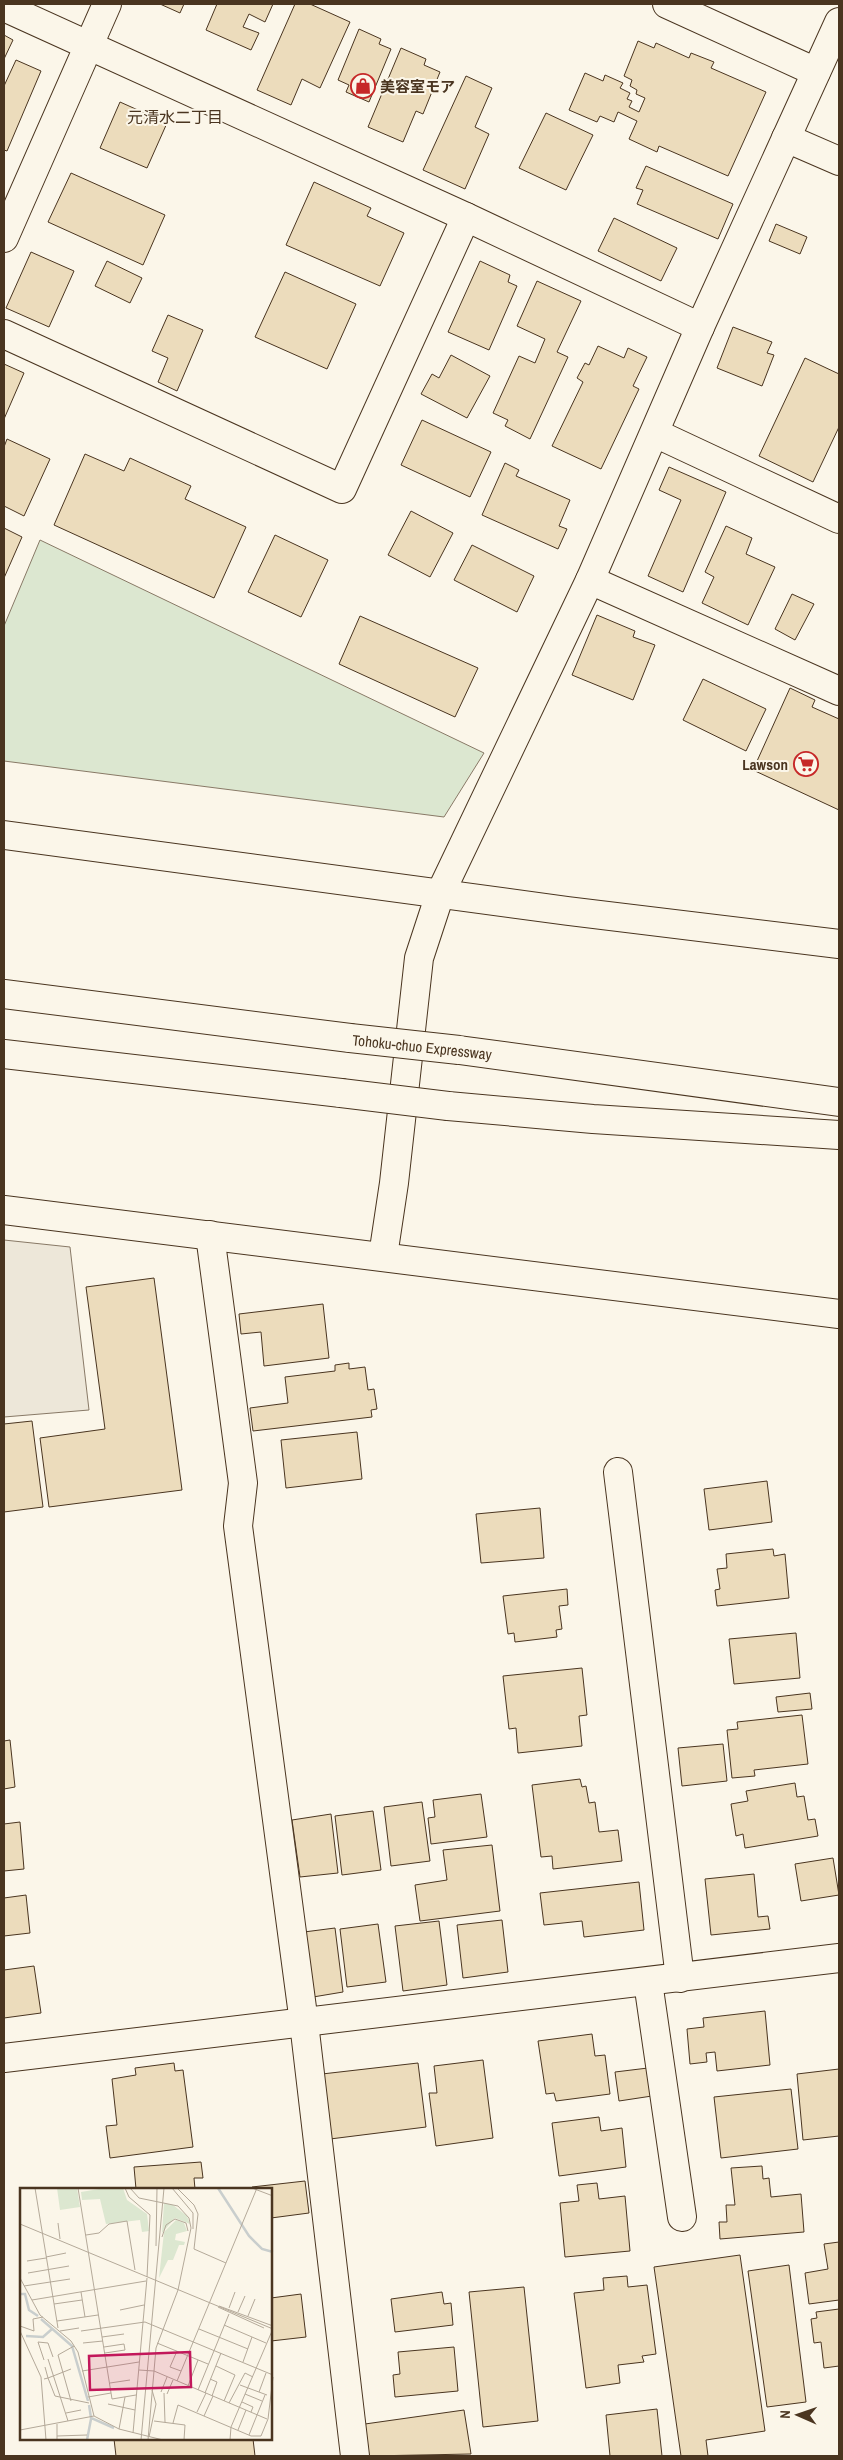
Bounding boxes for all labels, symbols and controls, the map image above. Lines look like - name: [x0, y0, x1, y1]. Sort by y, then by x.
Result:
- shop icon: 美容室モア: [350, 73, 376, 99]
- place label: 美容室モア: [380, 76, 455, 97]
- district label: 元清水二丁目: [127, 106, 223, 128]
- supermarket icon: Lawson: [793, 751, 819, 777]
- place label: Lawson: [742, 754, 788, 775]
- street label: Tohoku-chuo Expressway: [351, 1029, 494, 1065]
- inset map: [20, 2188, 272, 2440]
- north arrow: [773, 2390, 823, 2440]
- text: N: [776, 2410, 794, 2419]

